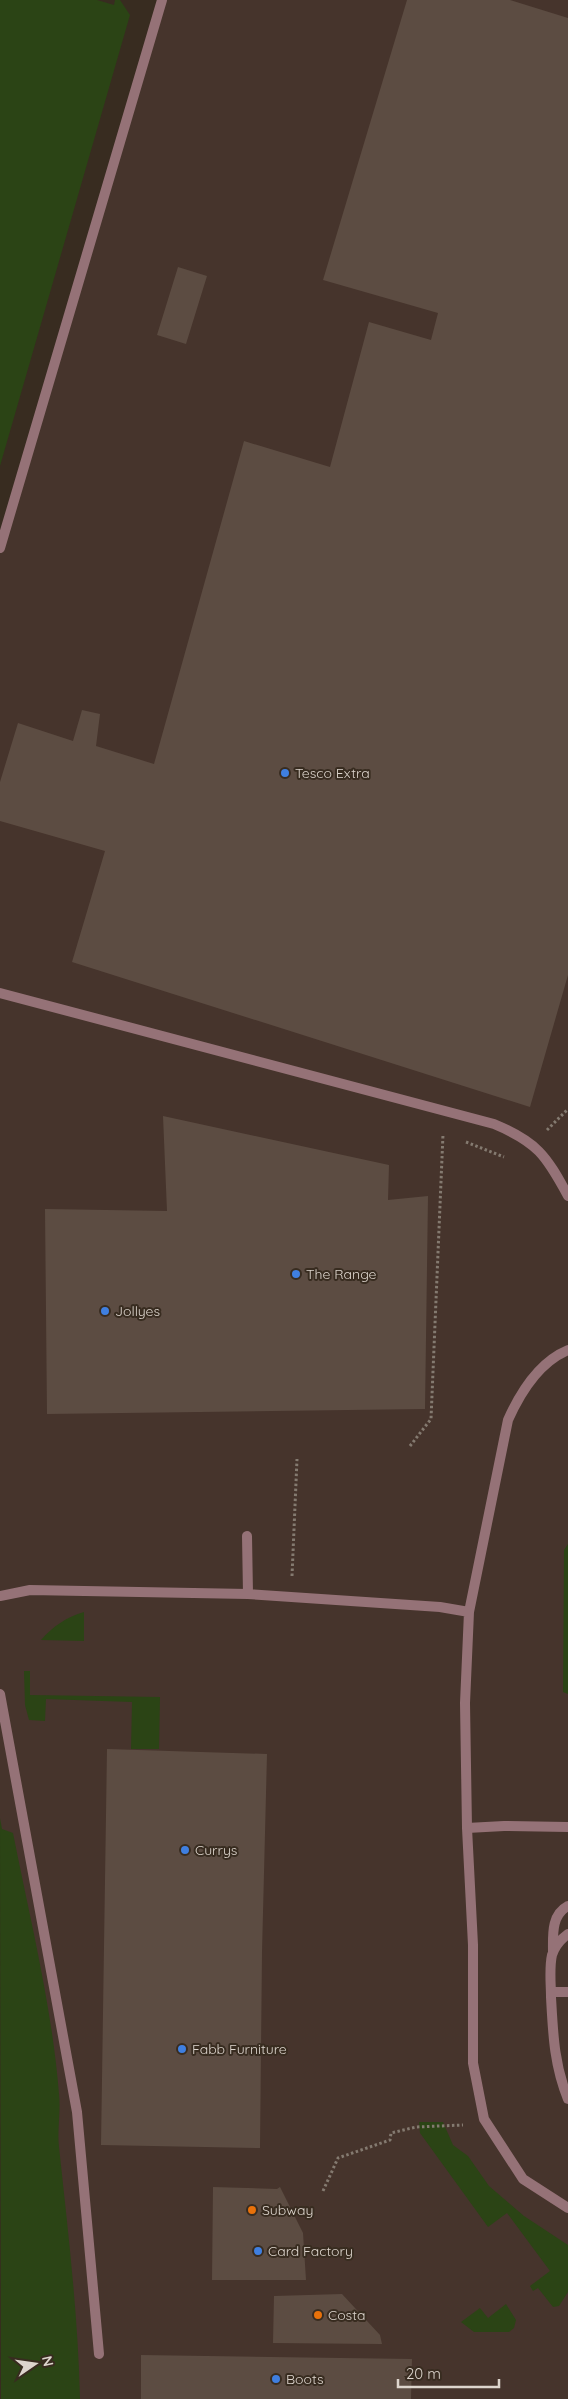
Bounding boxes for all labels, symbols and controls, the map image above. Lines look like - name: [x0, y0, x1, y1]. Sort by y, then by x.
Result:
- place label: Tesco Extra: [295, 764, 370, 782]
- marker: Tesco Extra: [279, 767, 291, 779]
- place label: The Range: [306, 1265, 377, 1283]
- marker: The Range: [290, 1268, 302, 1280]
- place label: Jollyes: [115, 1302, 160, 1320]
- marker: Jollyes: [99, 1305, 111, 1317]
- place label: Currys: [195, 1841, 237, 1859]
- marker: Currys: [179, 1844, 191, 1856]
- place label: Fabb Furniture: [192, 2040, 287, 2058]
- marker: Fabb Furniture: [176, 2043, 188, 2055]
- place label: Subway: [262, 2201, 313, 2219]
- marker: Subway: [246, 2204, 258, 2216]
- place label: Card Factory: [268, 2242, 353, 2260]
- marker: Card Factory: [252, 2245, 264, 2257]
- place label: Costa: [328, 2306, 365, 2324]
- marker: Costa: [312, 2309, 324, 2321]
- north arrow: [10, 2339, 60, 2389]
- text: N: [38, 2354, 58, 2368]
- scale bar: [398, 2356, 499, 2388]
- text: 20 m: [406, 2364, 441, 2383]
- place label: Boots: [286, 2370, 324, 2388]
- marker: Boots: [270, 2373, 282, 2385]

